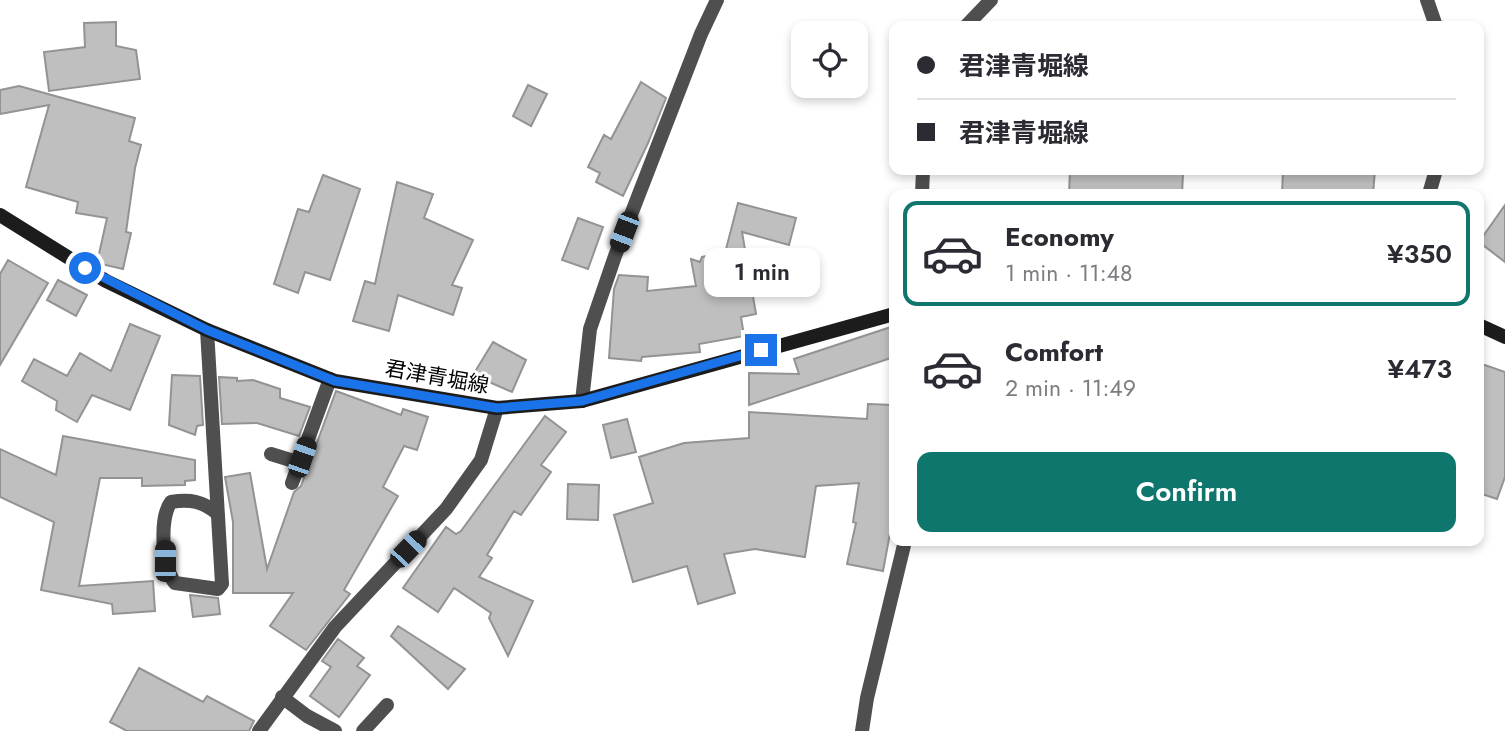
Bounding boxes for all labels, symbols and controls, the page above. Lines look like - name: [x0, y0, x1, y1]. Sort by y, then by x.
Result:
- map controls: [791, 21, 868, 98]
- button: locate: [791, 21, 868, 98]
- text: 君津青堀線: [959, 47, 1089, 85]
- text: 君津青堀線: [959, 114, 1089, 152]
- car: [607, 209, 642, 255]
- text: Economy: [1005, 218, 1114, 256]
- icon: car: [921, 222, 984, 285]
- text: ¥350: [1387, 235, 1452, 273]
- callout: 1 min: [703, 248, 819, 298]
- route start: [69, 252, 101, 284]
- text: 1 min: [734, 255, 790, 289]
- text: 1 min · 11:48: [1005, 256, 1133, 290]
- text: Comfort: [1005, 333, 1103, 371]
- route end: [745, 334, 777, 366]
- icon: car: [921, 337, 984, 400]
- text: ¥473: [1388, 350, 1452, 388]
- street label: 君津青堀線: [383, 353, 491, 401]
- text: 2 min · 11:49: [1005, 371, 1136, 405]
- car: [286, 434, 319, 480]
- button: Confirm: [917, 452, 1456, 532]
- car: [386, 527, 431, 571]
- car: [155, 540, 176, 582]

